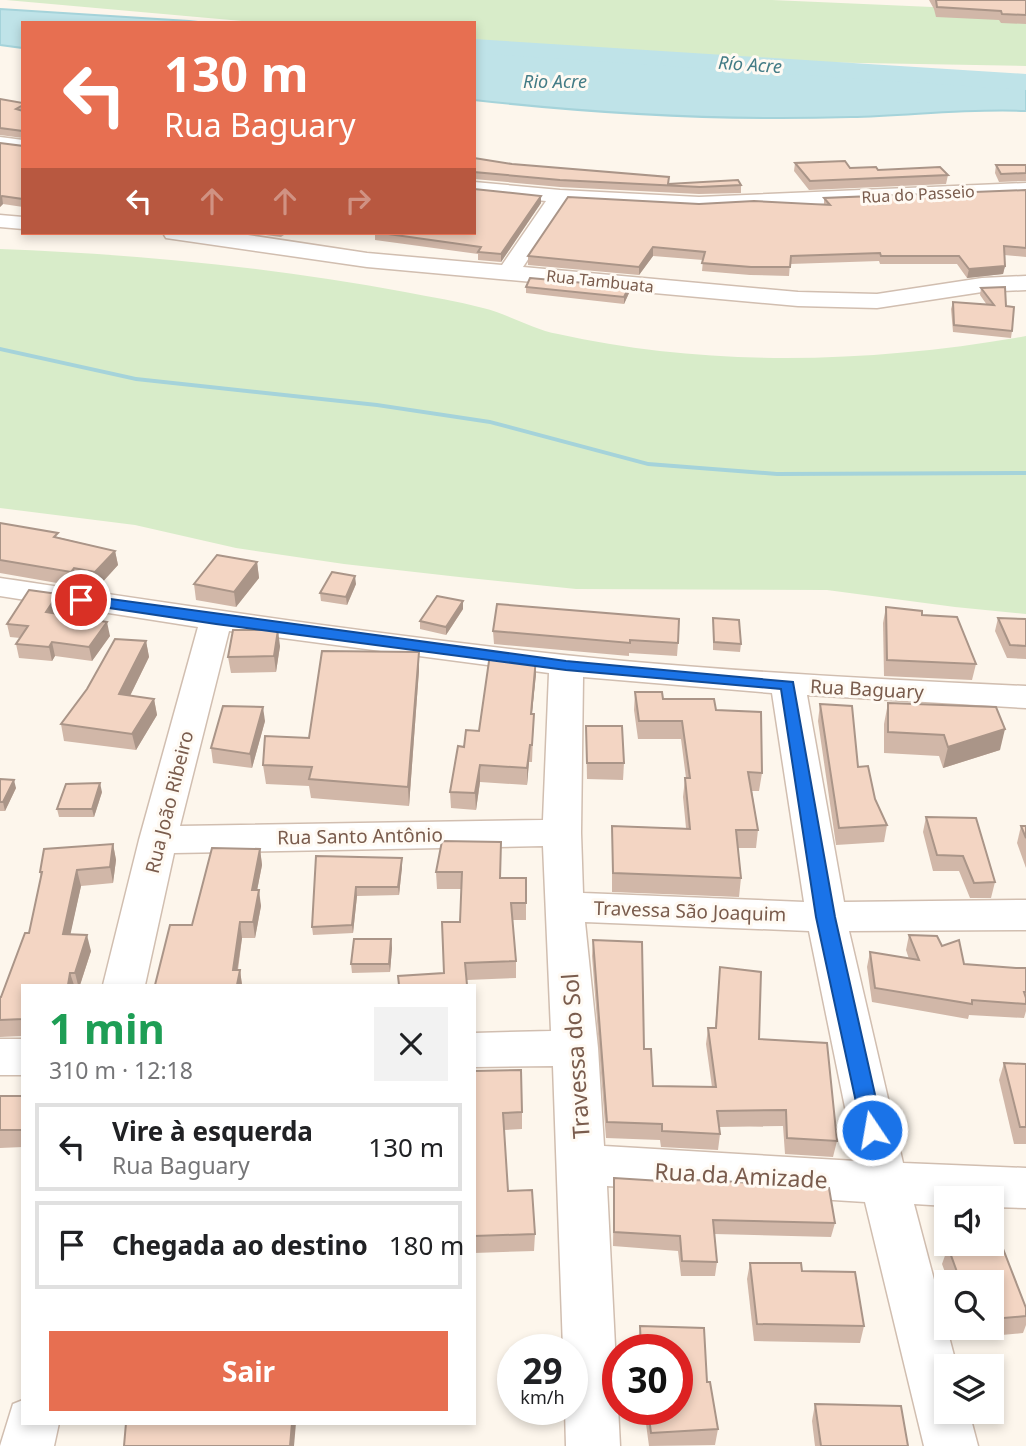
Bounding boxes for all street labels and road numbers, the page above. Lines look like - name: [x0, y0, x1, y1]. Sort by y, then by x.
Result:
- street label: Rua do Passeio: [861, 180, 975, 208]
- street label: Rua Tambuata: [545, 264, 655, 298]
- street label: Rua Baguary: [809, 673, 925, 705]
- street label: Rua João Ribeiro: [139, 728, 199, 876]
- street label: Rua Santo Antônio: [277, 822, 443, 850]
- street label: Travessa São Joaquim: [593, 895, 787, 927]
- street label: Travessa do Sol: [553, 972, 597, 1140]
- street label: Rua da Amizade: [654, 1154, 828, 1196]

